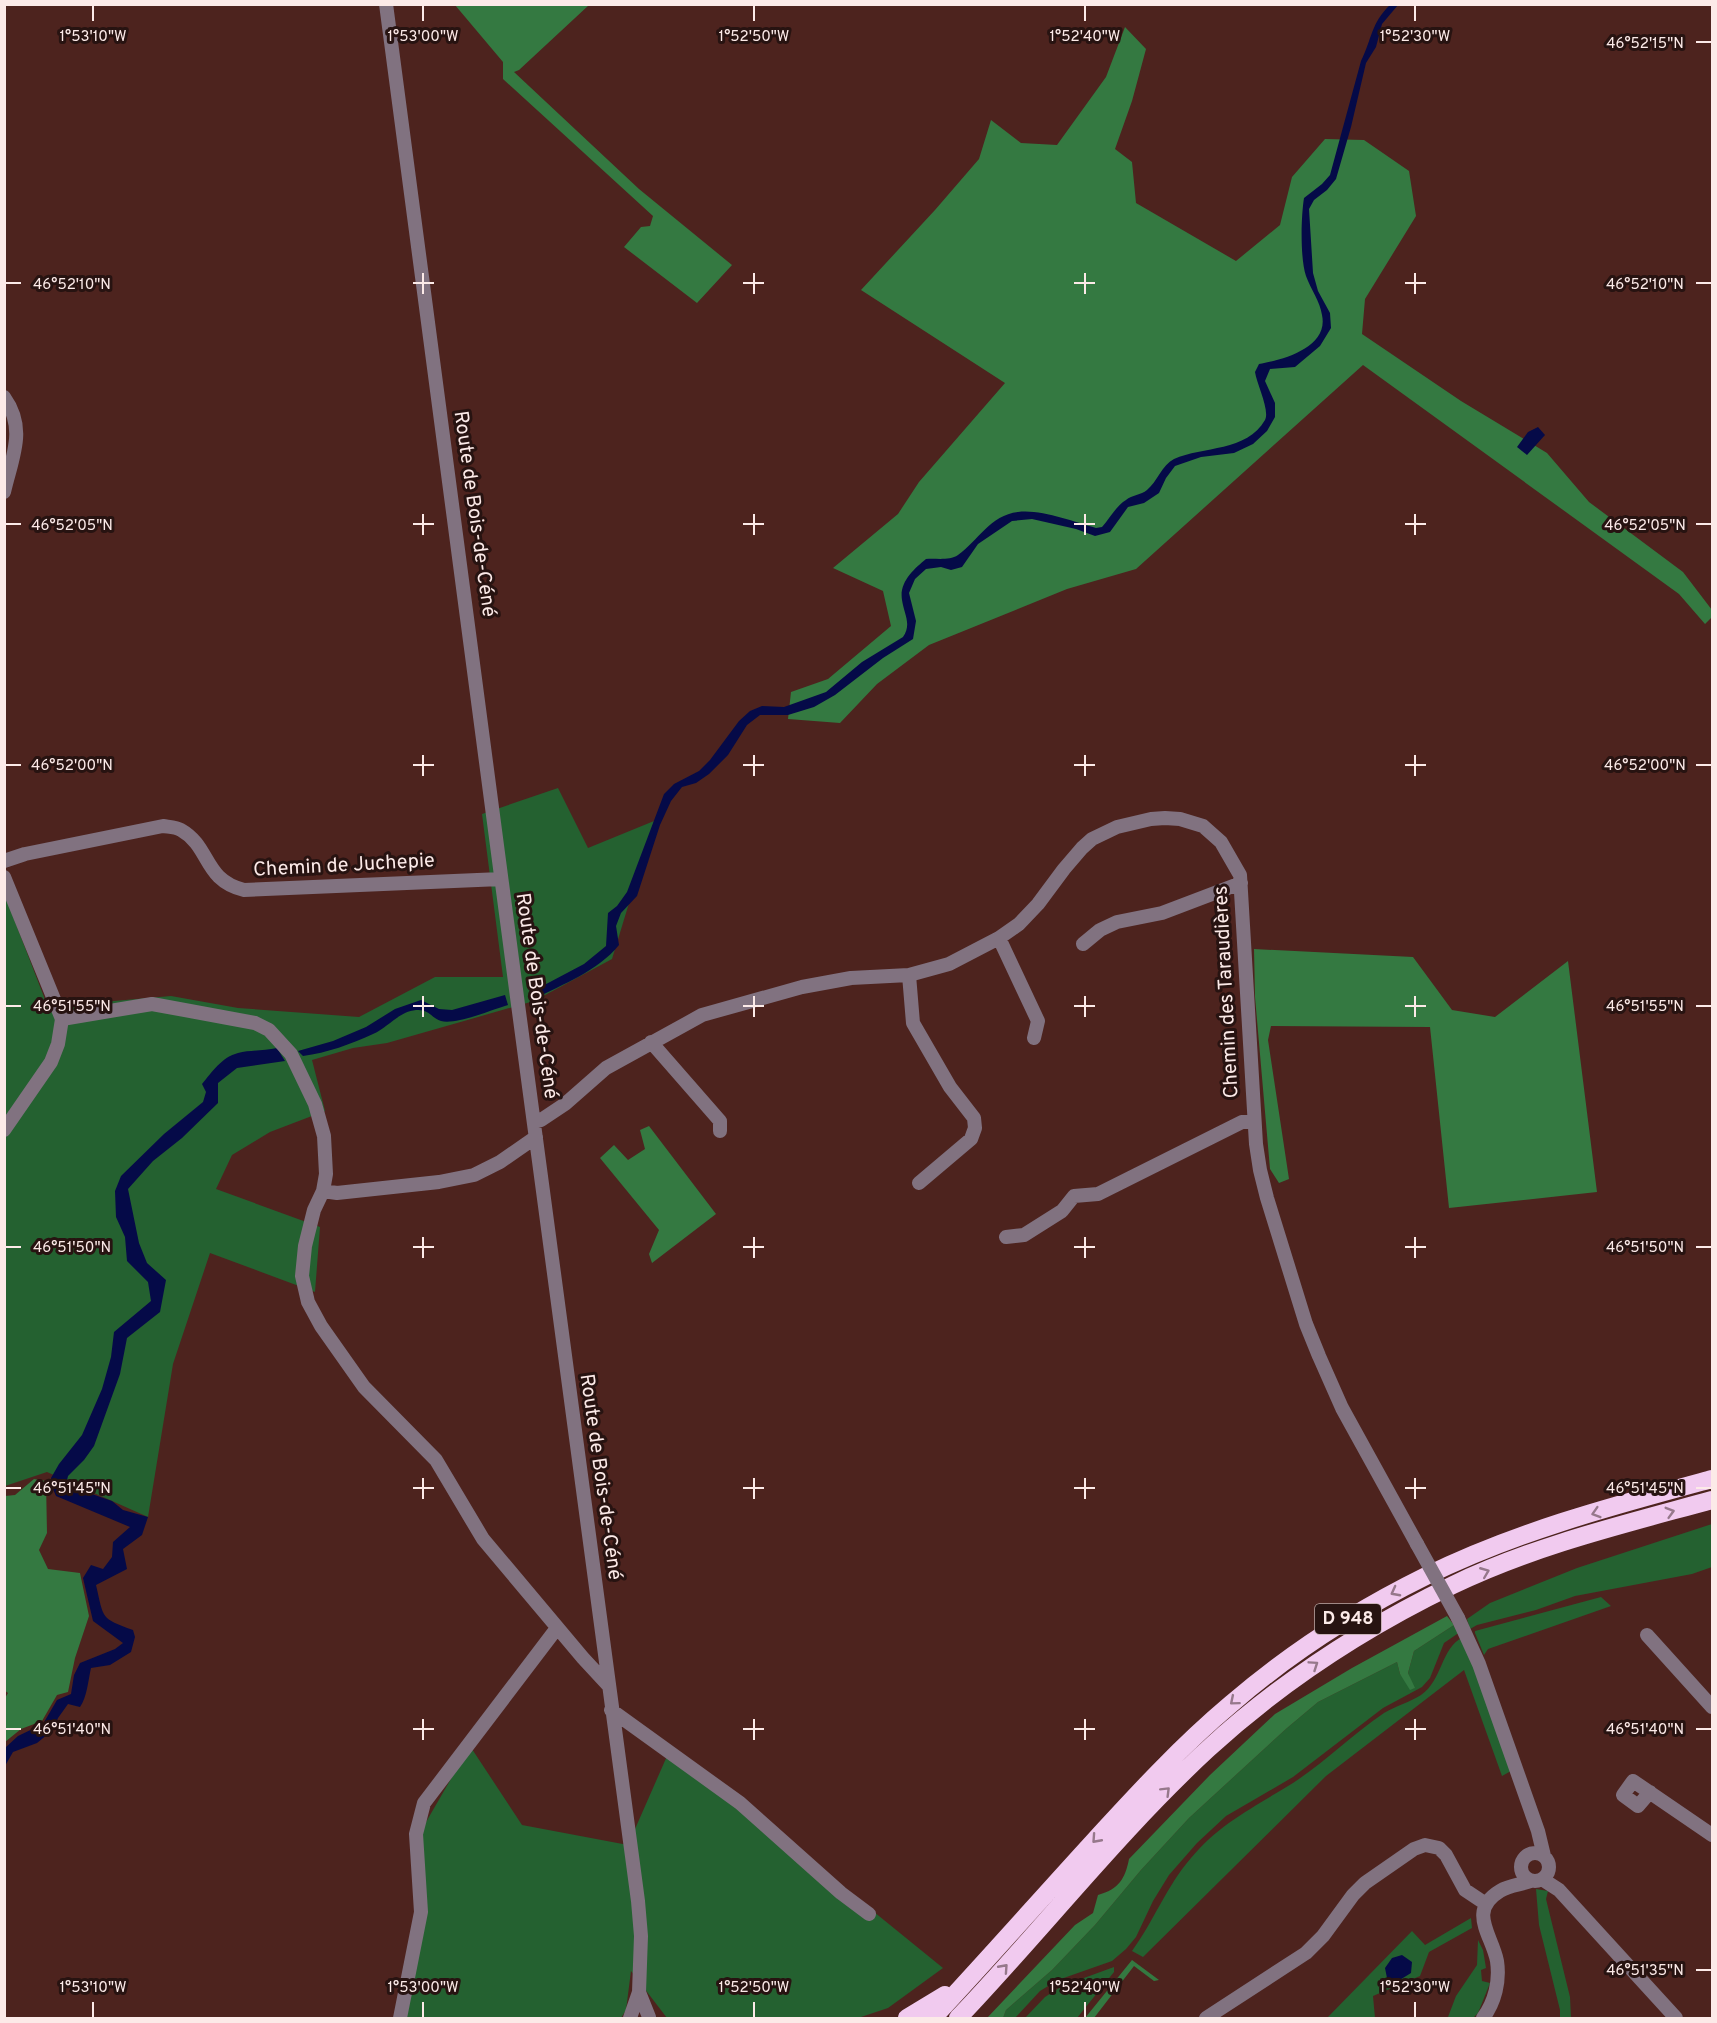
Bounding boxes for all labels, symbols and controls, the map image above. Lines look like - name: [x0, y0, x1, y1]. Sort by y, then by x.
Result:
- text: 1°53'10"W: [59, 28, 127, 47]
- text: 1°53'00"W: [387, 28, 459, 47]
- text: 1°52'50"W: [719, 28, 789, 47]
- text: 1°52'40"W: [1050, 28, 1120, 47]
- text: 1°52'30"W: [1380, 28, 1450, 47]
- text: 46°52'15"N: [1606, 35, 1684, 54]
- text: 46°52'10"N: [33, 276, 111, 295]
- text: 46°52'10"N: [1606, 276, 1684, 295]
- street label: Route de Bois-de-Céné: [447, 409, 501, 619]
- text: 46°52'05"N: [31, 517, 113, 536]
- text: 46°52'05"N: [1604, 517, 1686, 536]
- text: 46°52'00"N: [31, 757, 113, 776]
- text: 46°52'00"N: [1604, 757, 1686, 776]
- street label: Chemin de Juchepie: [252, 848, 436, 884]
- street label: Chemin des Taraudières: [1208, 885, 1246, 1099]
- street label: Route de Bois-de-Céné: [509, 891, 563, 1101]
- text: 46°51'55"N: [33, 998, 111, 1017]
- text: 46°51'55"N: [1606, 998, 1684, 1017]
- text: 46°51'50"N: [33, 1239, 111, 1258]
- text: 46°51'50"N: [1606, 1239, 1684, 1258]
- street label: Route de Bois-de-Céné: [573, 1372, 627, 1582]
- text: 46°51'45"N: [33, 1480, 111, 1499]
- text: 46°51'45"N: [1606, 1480, 1684, 1499]
- one-way arrow: [1591, 1506, 1602, 1518]
- one-way arrow: [1665, 1506, 1675, 1519]
- one-way arrow: [1479, 1567, 1490, 1579]
- one-way arrow: [1391, 1585, 1402, 1596]
- road number: D 948: [1315, 1604, 1381, 1634]
- one-way arrow: [1308, 1661, 1319, 1672]
- one-way arrow: [1230, 1694, 1241, 1705]
- text: 46°51'40"N: [33, 1721, 111, 1740]
- text: 46°51'40"N: [1606, 1721, 1684, 1740]
- one-way arrow: [1159, 1787, 1170, 1797]
- one-way arrow: [1092, 1832, 1103, 1842]
- text: 46°51'35"N: [1606, 1962, 1684, 1981]
- one-way arrow: [997, 1964, 1008, 1975]
- text: 1°53'10"W: [59, 1979, 127, 1998]
- text: 1°53'00"W: [387, 1979, 459, 1998]
- text: 1°52'50"W: [719, 1979, 789, 1998]
- text: 1°52'40"W: [1050, 1979, 1120, 1998]
- text: 1°52'30"W: [1380, 1979, 1450, 1998]

